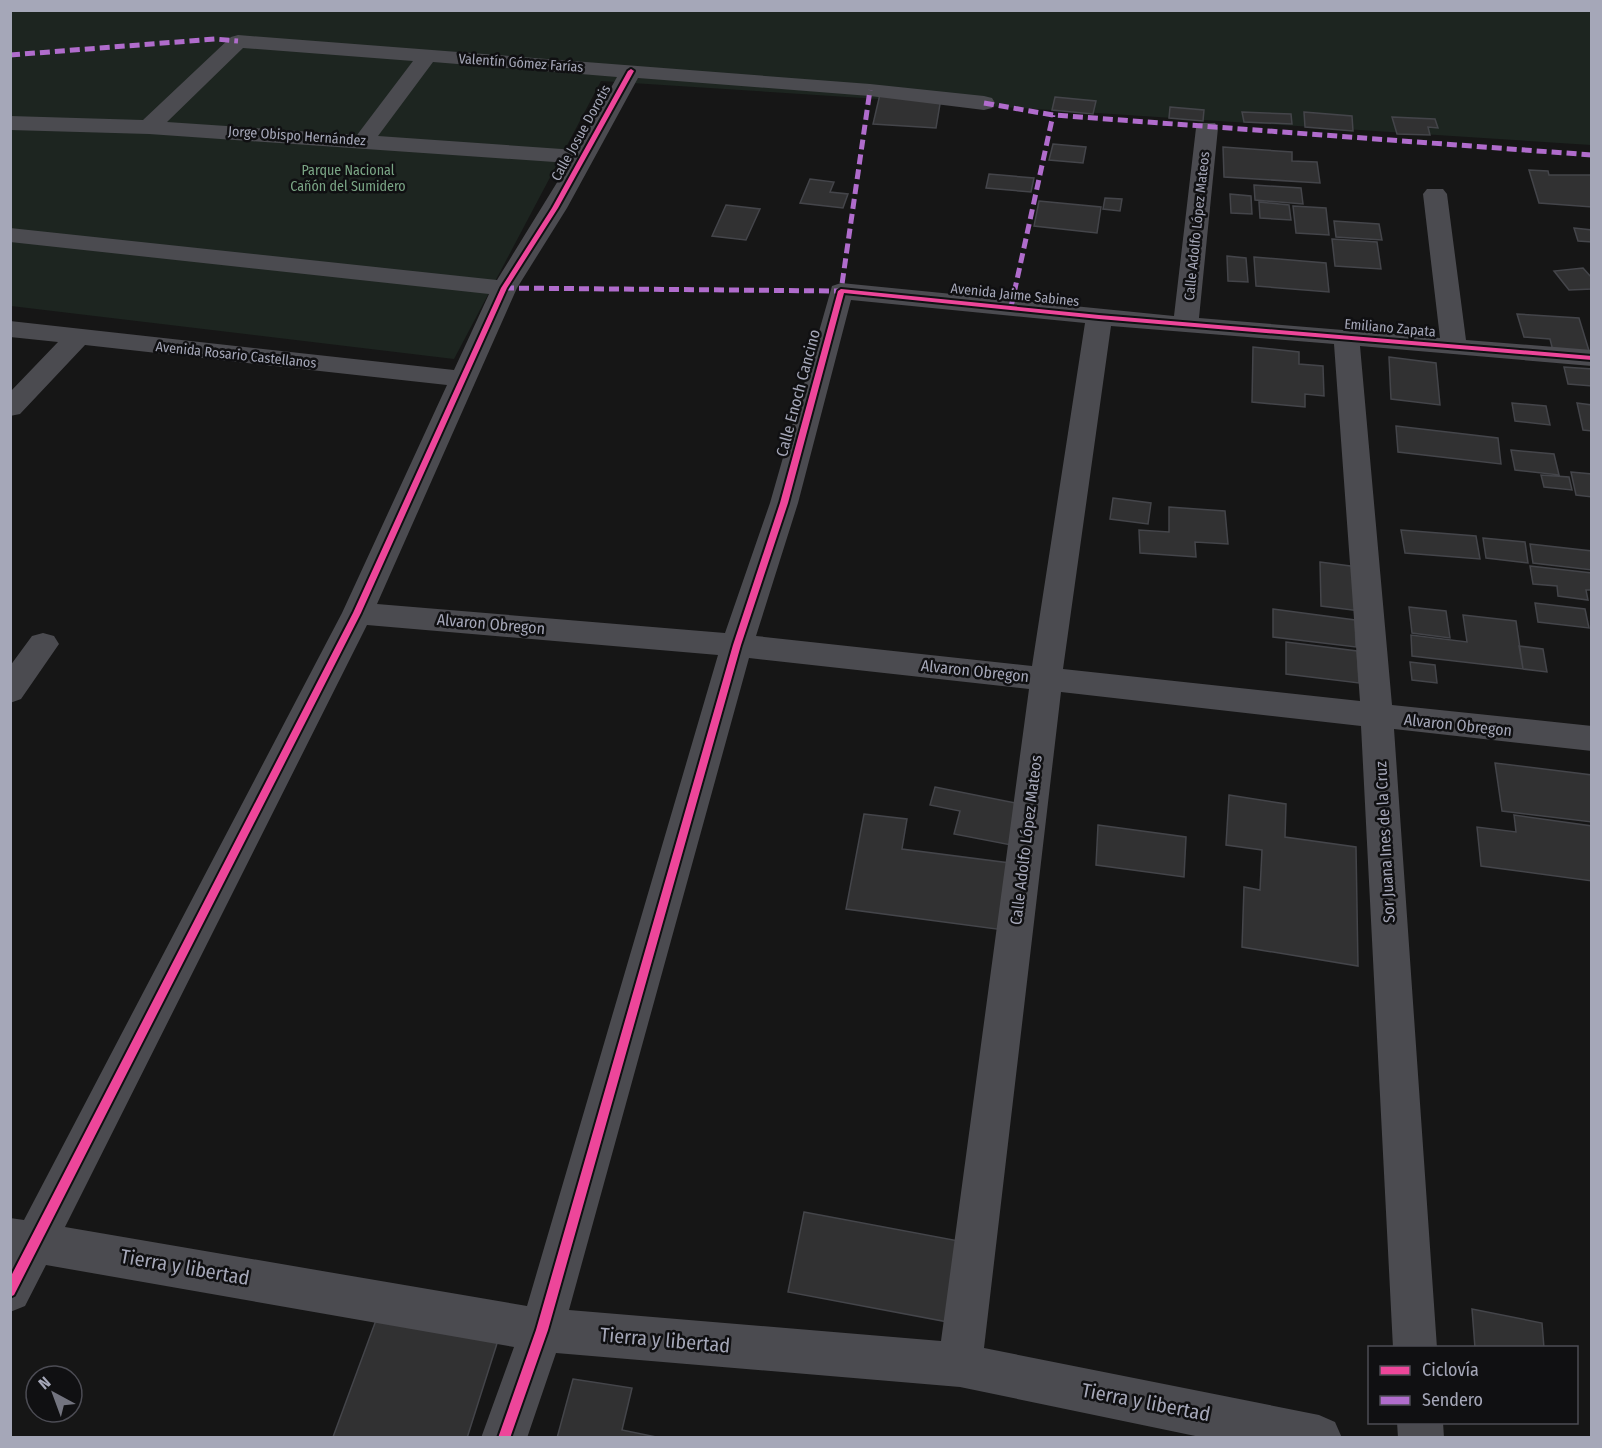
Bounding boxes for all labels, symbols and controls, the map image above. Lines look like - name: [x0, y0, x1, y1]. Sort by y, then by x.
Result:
- street label: Valentín Gómez Farías: [458, 50, 584, 76]
- street label: Calle Josue Dorotis: [548, 82, 614, 184]
- street label: Jorge Obispo Hernández: [228, 123, 367, 149]
- street label: Calle Adolfo López Mateos: [1181, 151, 1213, 301]
- park label: Parque Nacional Cañón del Sumidero: [290, 162, 406, 195]
- street label: Avenida Jaime Sabines: [950, 280, 1080, 310]
- street label: Emiliano Zapata: [1344, 316, 1437, 340]
- street label: Calle Enoch Cancino: [772, 327, 824, 459]
- street label: Avenida Rosario Castellanos: [155, 338, 317, 372]
- street label: Alvaron Obregon: [436, 610, 546, 638]
- street label: Alvaron Obregon: [920, 656, 1030, 686]
- street label: Alvaron Obregon: [1403, 710, 1513, 740]
- street label: Calle Adolfo López Mateos: [1006, 754, 1046, 926]
- street label: Sor Juana Ines de la Cruz: [1371, 761, 1399, 923]
- street label: Tierra y libertad: [119, 1244, 251, 1290]
- street label: Tierra y libertad: [599, 1322, 731, 1358]
- legend: [1368, 1346, 1578, 1424]
- text: Ciclovía: [1422, 1359, 1479, 1381]
- north arrow: [24, 1364, 84, 1424]
- text: N: [35, 1373, 54, 1393]
- street label: Tierra y libertad: [1080, 1378, 1212, 1426]
- text: Sendero: [1422, 1389, 1483, 1411]

